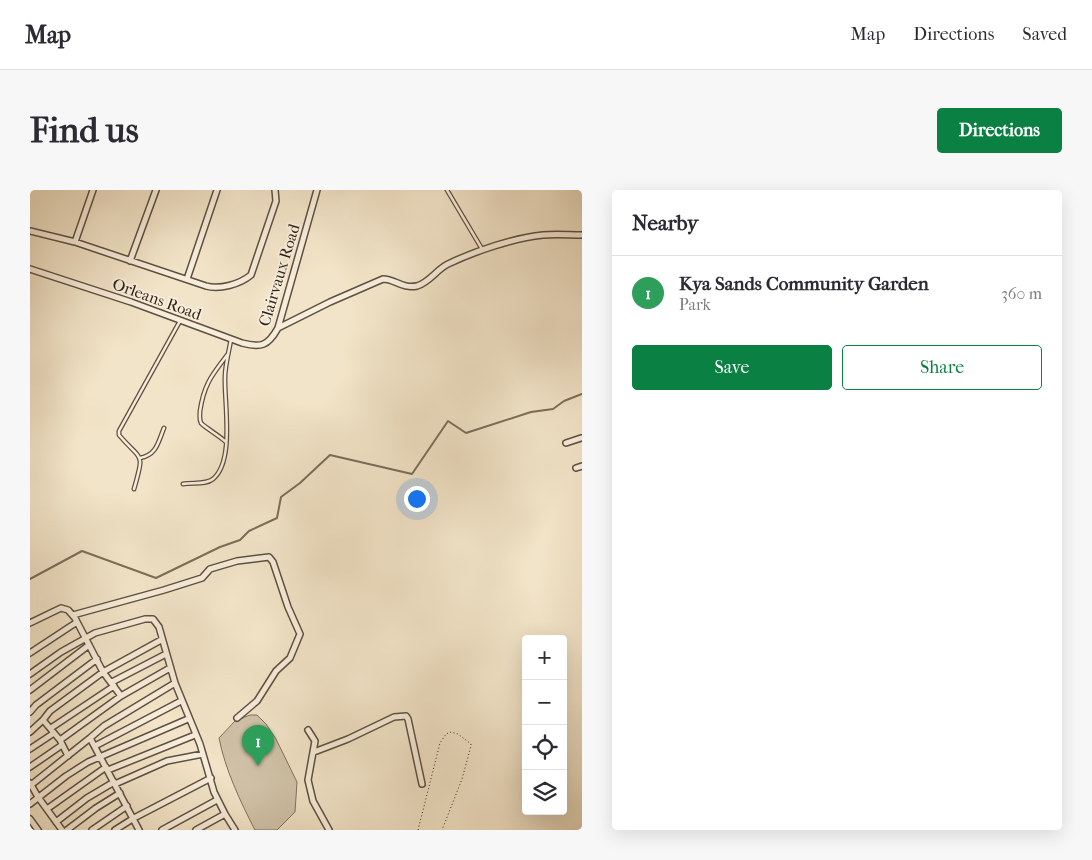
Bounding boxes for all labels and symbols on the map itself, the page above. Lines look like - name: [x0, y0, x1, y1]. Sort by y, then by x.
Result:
- street label: Clairvaux Road: [254, 221, 304, 328]
- street label: Orleans Road: [110, 274, 204, 324]
- your location: [404, 486, 430, 512]
- pin: 1: [242, 725, 274, 766]

